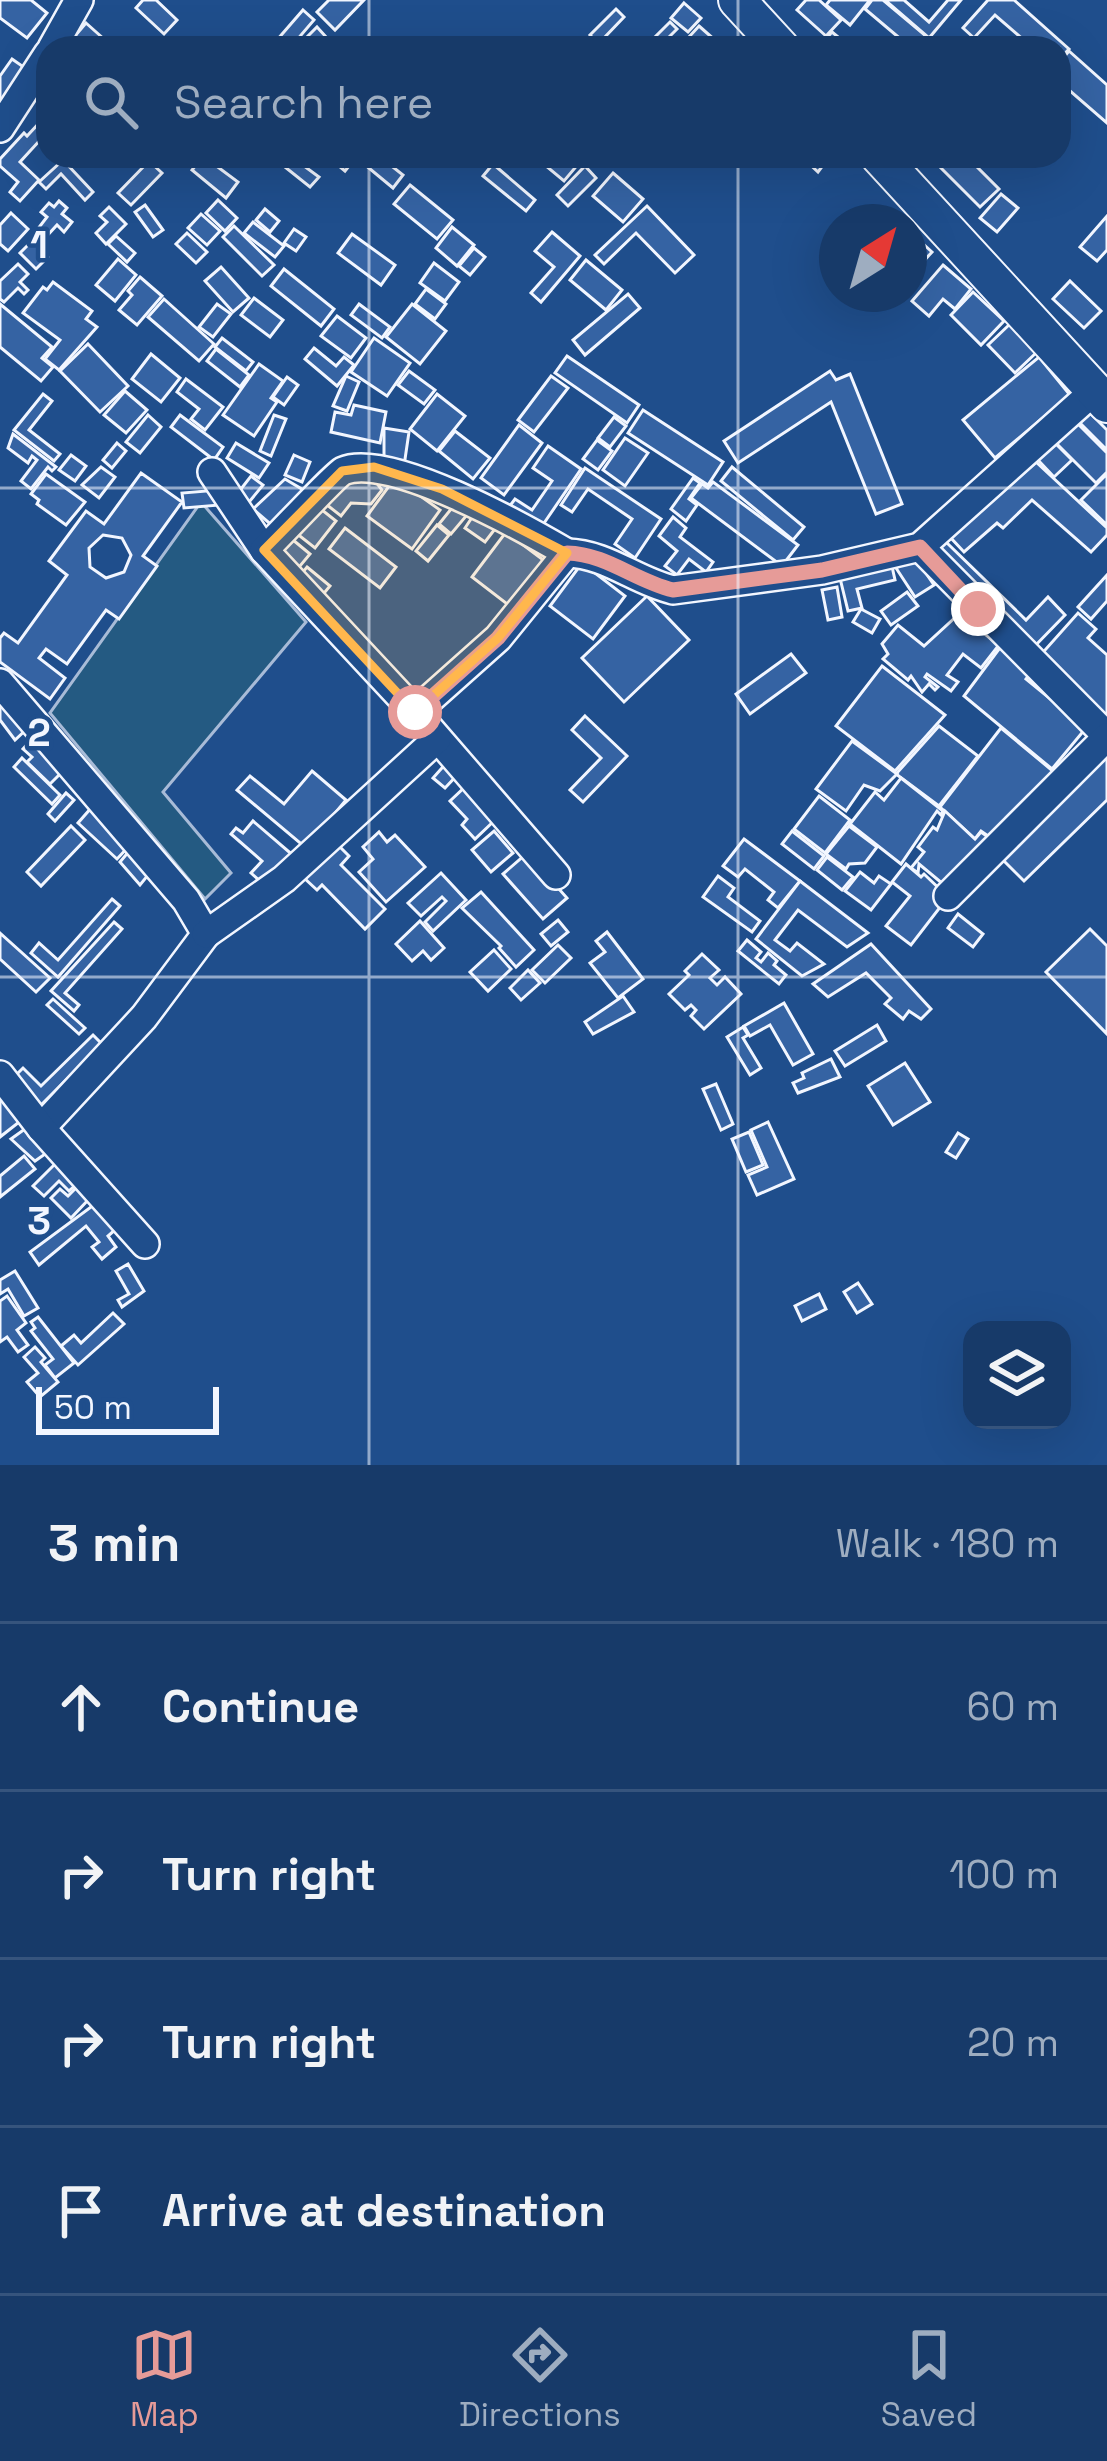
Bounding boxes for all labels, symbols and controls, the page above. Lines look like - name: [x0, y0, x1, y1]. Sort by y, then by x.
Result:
- search box: [36, 36, 1071, 168]
- icon: search: [78, 69, 144, 135]
- text: Search here: [174, 74, 433, 131]
- north arrow: [819, 204, 927, 312]
- text: 1: [30, 220, 48, 269]
- route end: [951, 582, 1005, 636]
- route start: [388, 685, 442, 739]
- text: 2: [27, 708, 51, 757]
- text: 3: [27, 1196, 51, 1245]
- map controls: [963, 1321, 1071, 1429]
- button: layers: [963, 1321, 1071, 1429]
- scale bar: [36, 1381, 219, 1434]
- text: 50 m: [54, 1387, 132, 1429]
- text: 3 min: [48, 1511, 181, 1576]
- text: Walk · 180 m: [836, 1519, 1059, 1568]
- icon: ahead: [48, 1674, 114, 1740]
- text: Continue: [162, 1678, 359, 1735]
- text: 60 m: [967, 1682, 1059, 1731]
- icon: right: [48, 1842, 114, 1908]
- text: Turn right: [162, 1846, 376, 1903]
- text: 100 m: [949, 1850, 1059, 1899]
- icon: right: [48, 2010, 114, 2076]
- text: Turn right: [162, 2014, 376, 2071]
- text: 20 m: [967, 2018, 1059, 2067]
- icon: arrive: [48, 2178, 114, 2244]
- text: Arrive at destination: [162, 2182, 606, 2239]
- tab: Map: [130, 2322, 199, 2436]
- tab: Directions: [459, 2322, 621, 2436]
- tab: Saved: [881, 2322, 977, 2436]

